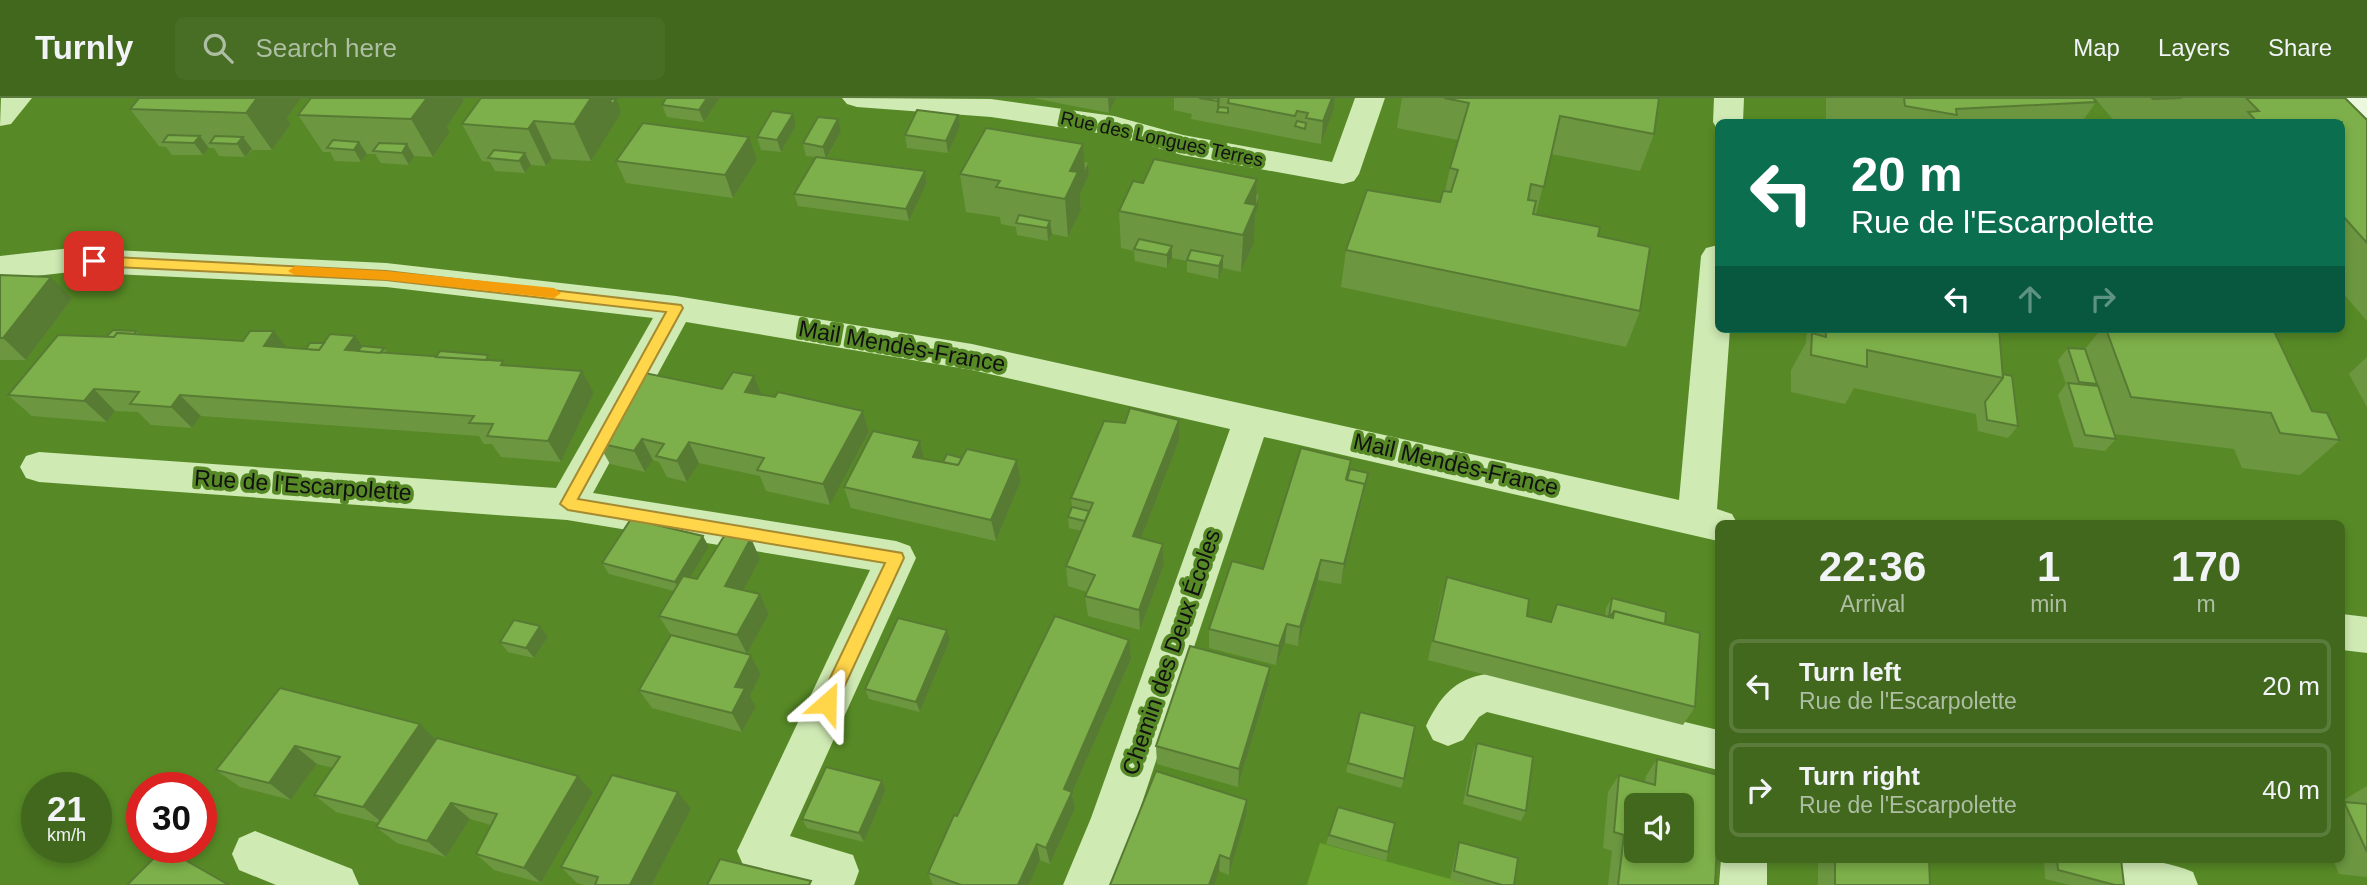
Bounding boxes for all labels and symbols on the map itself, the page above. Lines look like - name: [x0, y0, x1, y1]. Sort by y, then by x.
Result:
- street label: Rue des Longues Terres: [1059, 107, 1265, 171]
- pin: [64, 231, 124, 291]
- street label: Mail Mendès-France: [797, 315, 1007, 377]
- street label: Mail Mendès-France: [1351, 428, 1561, 500]
- street label: Rue de l'Escarpolette: [193, 464, 413, 506]
- street label: Chemin des Deux Écoles: [1117, 526, 1225, 778]
- position arrow: [790, 666, 864, 740]
- speed limit sign: 30: [126, 772, 217, 863]

